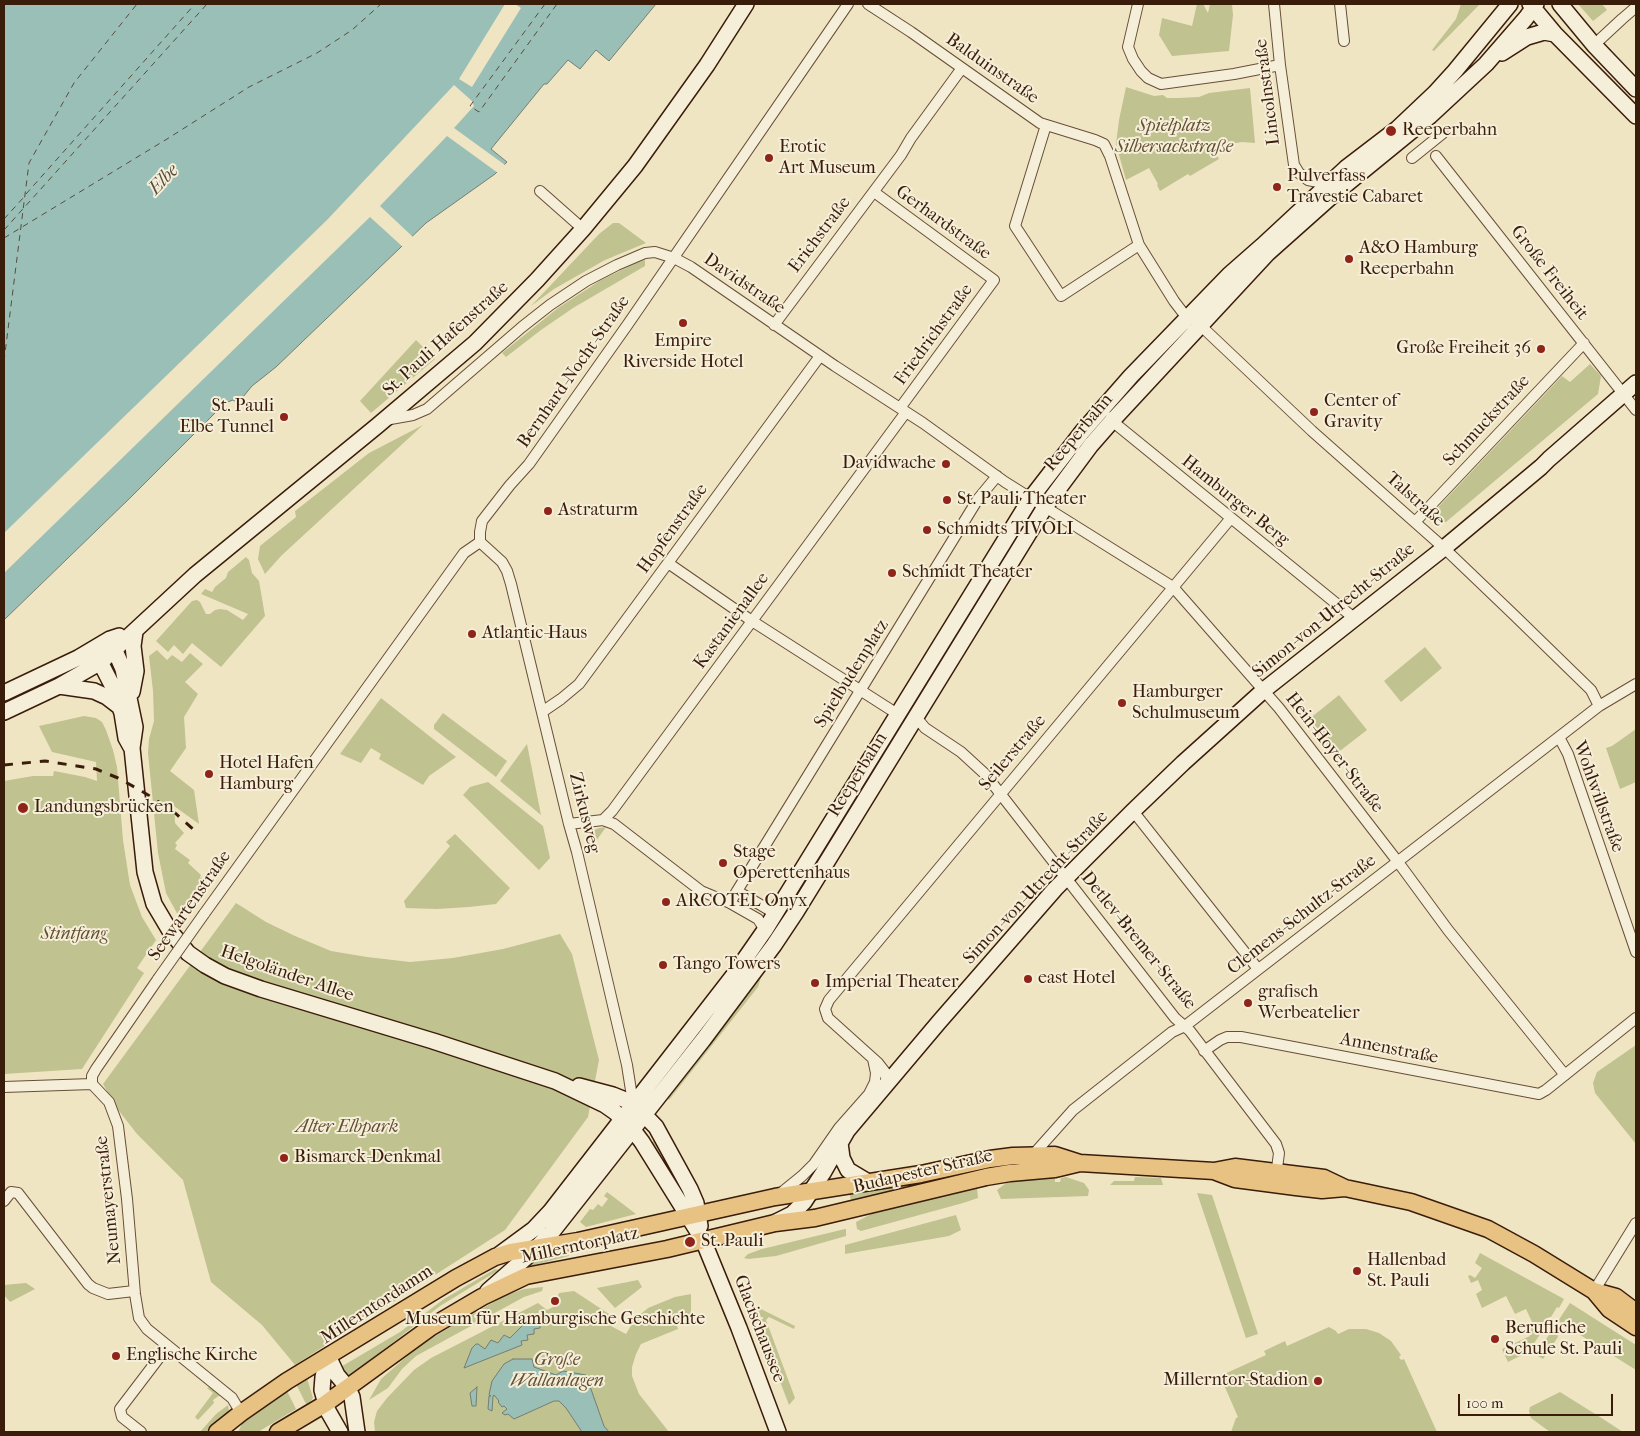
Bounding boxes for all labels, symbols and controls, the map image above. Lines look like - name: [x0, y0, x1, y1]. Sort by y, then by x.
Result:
- street label: Balduinstraße: [941, 29, 1043, 109]
- street label: Lincolnstraße: [1251, 38, 1285, 146]
- park label: Spielplatz Silbersackstraße: [1115, 116, 1233, 158]
- place label: Reeperbahn: [1402, 120, 1497, 142]
- marker: Reeperbahn: [1384, 124, 1398, 138]
- place label: Erotic Art Museum: [779, 137, 876, 180]
- marker: Erotic Art Museum: [763, 152, 775, 164]
- water label: Elbe: [144, 160, 184, 200]
- place label: Pulverfass Travestie Cabaret: [1287, 166, 1423, 208]
- street label: Gerhardstraße: [891, 181, 995, 265]
- marker: Pulverfass Travestie Cabaret: [1271, 181, 1283, 193]
- street label: Erichstraße: [784, 193, 856, 277]
- street label: Große Freiheit: [1505, 221, 1593, 325]
- place label: A&O Hamburg Reeperbahn: [1359, 238, 1478, 280]
- street label: Davidstraße: [699, 249, 789, 319]
- marker: A&O Hamburg Reeperbahn: [1343, 253, 1355, 265]
- street label: St. Pauli Hafenstraße: [379, 277, 513, 401]
- street label: Friedrichstraße: [890, 280, 978, 390]
- street label: Bernhard-Nocht-Straße: [513, 292, 635, 452]
- marker: Empire Riverside Hotel: [677, 317, 689, 329]
- place label: Empire Riverside Hotel: [623, 331, 743, 374]
- place label: Große Freiheit 36: [1396, 338, 1531, 360]
- marker: Große Freiheit 36: [1535, 343, 1547, 355]
- street label: Schmuckstraße: [1439, 371, 1535, 471]
- street label: Reeperbahn: [1040, 390, 1118, 476]
- place label: Center of Gravity: [1324, 391, 1397, 434]
- place label: St. Pauli Elbe Tunnel: [179, 396, 274, 438]
- marker: Center of Gravity: [1308, 406, 1320, 418]
- marker: St. Pauli Elbe Tunnel: [278, 411, 290, 423]
- street label: Hamburger Berg: [1177, 451, 1293, 551]
- place label: Davidwache: [842, 453, 936, 475]
- marker: Davidwache: [940, 458, 952, 470]
- street label: Talstraße: [1381, 468, 1449, 532]
- street label: Hopfenstraße: [633, 480, 713, 578]
- place label: St. Pauli Theater: [957, 489, 1086, 511]
- marker: St. Pauli Theater: [941, 494, 953, 506]
- place label: Astraturm: [558, 500, 638, 522]
- marker: Astraturm: [542, 505, 554, 517]
- place label: Schmidts TIVOLI: [937, 519, 1074, 541]
- marker: Schmidts TIVOLI: [921, 524, 933, 536]
- street label: Simon-von-Utrecht-Straße: [1248, 539, 1420, 683]
- place label: Schmidt Theater: [902, 562, 1032, 584]
- marker: Schmidt Theater: [886, 567, 898, 579]
- street label: Kastanienallee: [690, 569, 774, 673]
- street label: Spielbudenplatz: [810, 616, 894, 732]
- place label: Atlantic-Haus: [482, 623, 587, 645]
- marker: Atlantic-Haus: [466, 628, 478, 640]
- place label: Hamburger Schulmuseum: [1132, 682, 1240, 724]
- street label: Hein-Hoyer-Straße: [1280, 688, 1388, 818]
- marker: Hamburger Schulmuseum: [1116, 697, 1128, 709]
- street label: Seilerstraße: [975, 711, 1051, 795]
- street label: Reeperbahn: [824, 729, 892, 821]
- street label: Wohlwillstraße: [1568, 738, 1628, 856]
- place label: Hotel Hafen Hamburg: [219, 753, 314, 796]
- marker: Hotel Hafen Hamburg: [203, 768, 215, 780]
- street label: Zirkusweg: [564, 770, 604, 856]
- place label: Landungsbrücken: [34, 797, 174, 819]
- marker: Landungsbrücken: [16, 801, 30, 815]
- street label: Simon-von-Utrecht-Straße: [959, 807, 1113, 969]
- place label: Stage Operettenhaus: [733, 842, 850, 884]
- street label: Seewartenstraße: [144, 847, 236, 965]
- street label: Clemens-Schultz-Straße: [1223, 850, 1381, 980]
- marker: Stage Operettenhaus: [717, 857, 729, 869]
- street label: Detlev-Bremer-Straße: [1076, 868, 1200, 1014]
- place label: ARCOTEL Onyx: [676, 891, 808, 913]
- marker: ARCOTEL Onyx: [660, 896, 672, 908]
- park label: Stintfang: [41, 924, 107, 946]
- street label: Helgoländer Allee: [218, 941, 356, 1007]
- place label: Tango Towers: [673, 954, 780, 976]
- marker: Tango Towers: [657, 959, 669, 971]
- place label: east Hotel: [1038, 968, 1115, 990]
- place label: Imperial Theater: [825, 972, 959, 994]
- marker: east Hotel: [1022, 973, 1034, 985]
- marker: Imperial Theater: [809, 977, 821, 989]
- place label: grafisch Werbeatelier: [1258, 982, 1360, 1024]
- marker: grafisch Werbeatelier: [1242, 997, 1254, 1009]
- street label: Annenstraße: [1338, 1029, 1440, 1069]
- park label: Alter Elbpark: [296, 1117, 398, 1139]
- street label: Neumayerstraße: [92, 1135, 126, 1265]
- street label: Budapester Straße: [851, 1145, 995, 1199]
- place label: Bismarck-Denkmal: [294, 1147, 441, 1169]
- marker: Bismarck-Denkmal: [278, 1152, 290, 1164]
- street label: Millerntorplatz: [519, 1223, 641, 1269]
- place label: St. Pauli: [701, 1231, 763, 1253]
- marker: St. Pauli: [683, 1235, 697, 1249]
- place label: Hallenbad St. Pauli: [1367, 1250, 1446, 1292]
- street label: Millerntordamm: [317, 1261, 437, 1349]
- marker: Hallenbad St. Pauli: [1351, 1265, 1363, 1277]
- street label: Glacischaussee: [729, 1272, 789, 1386]
- marker: Museum für Hamburgische Geschichte: [549, 1295, 561, 1307]
- place label: Museum für Hamburgische Geschichte: [405, 1309, 705, 1331]
- place label: Berufliche Schule St. Pauli: [1505, 1318, 1622, 1360]
- marker: Berufliche Schule St. Pauli: [1489, 1333, 1501, 1345]
- place label: Englische Kirche: [126, 1345, 257, 1367]
- marker: Englische Kirche: [110, 1350, 122, 1362]
- park label: Große Wallanlagen: [510, 1350, 604, 1392]
- place label: Millerntor-Stadion: [1163, 1370, 1308, 1392]
- marker: Millerntor-Stadion: [1312, 1375, 1324, 1387]
- scale bar: [1460, 1384, 1615, 1416]
- text: 100 m: [1466, 1394, 1504, 1412]

